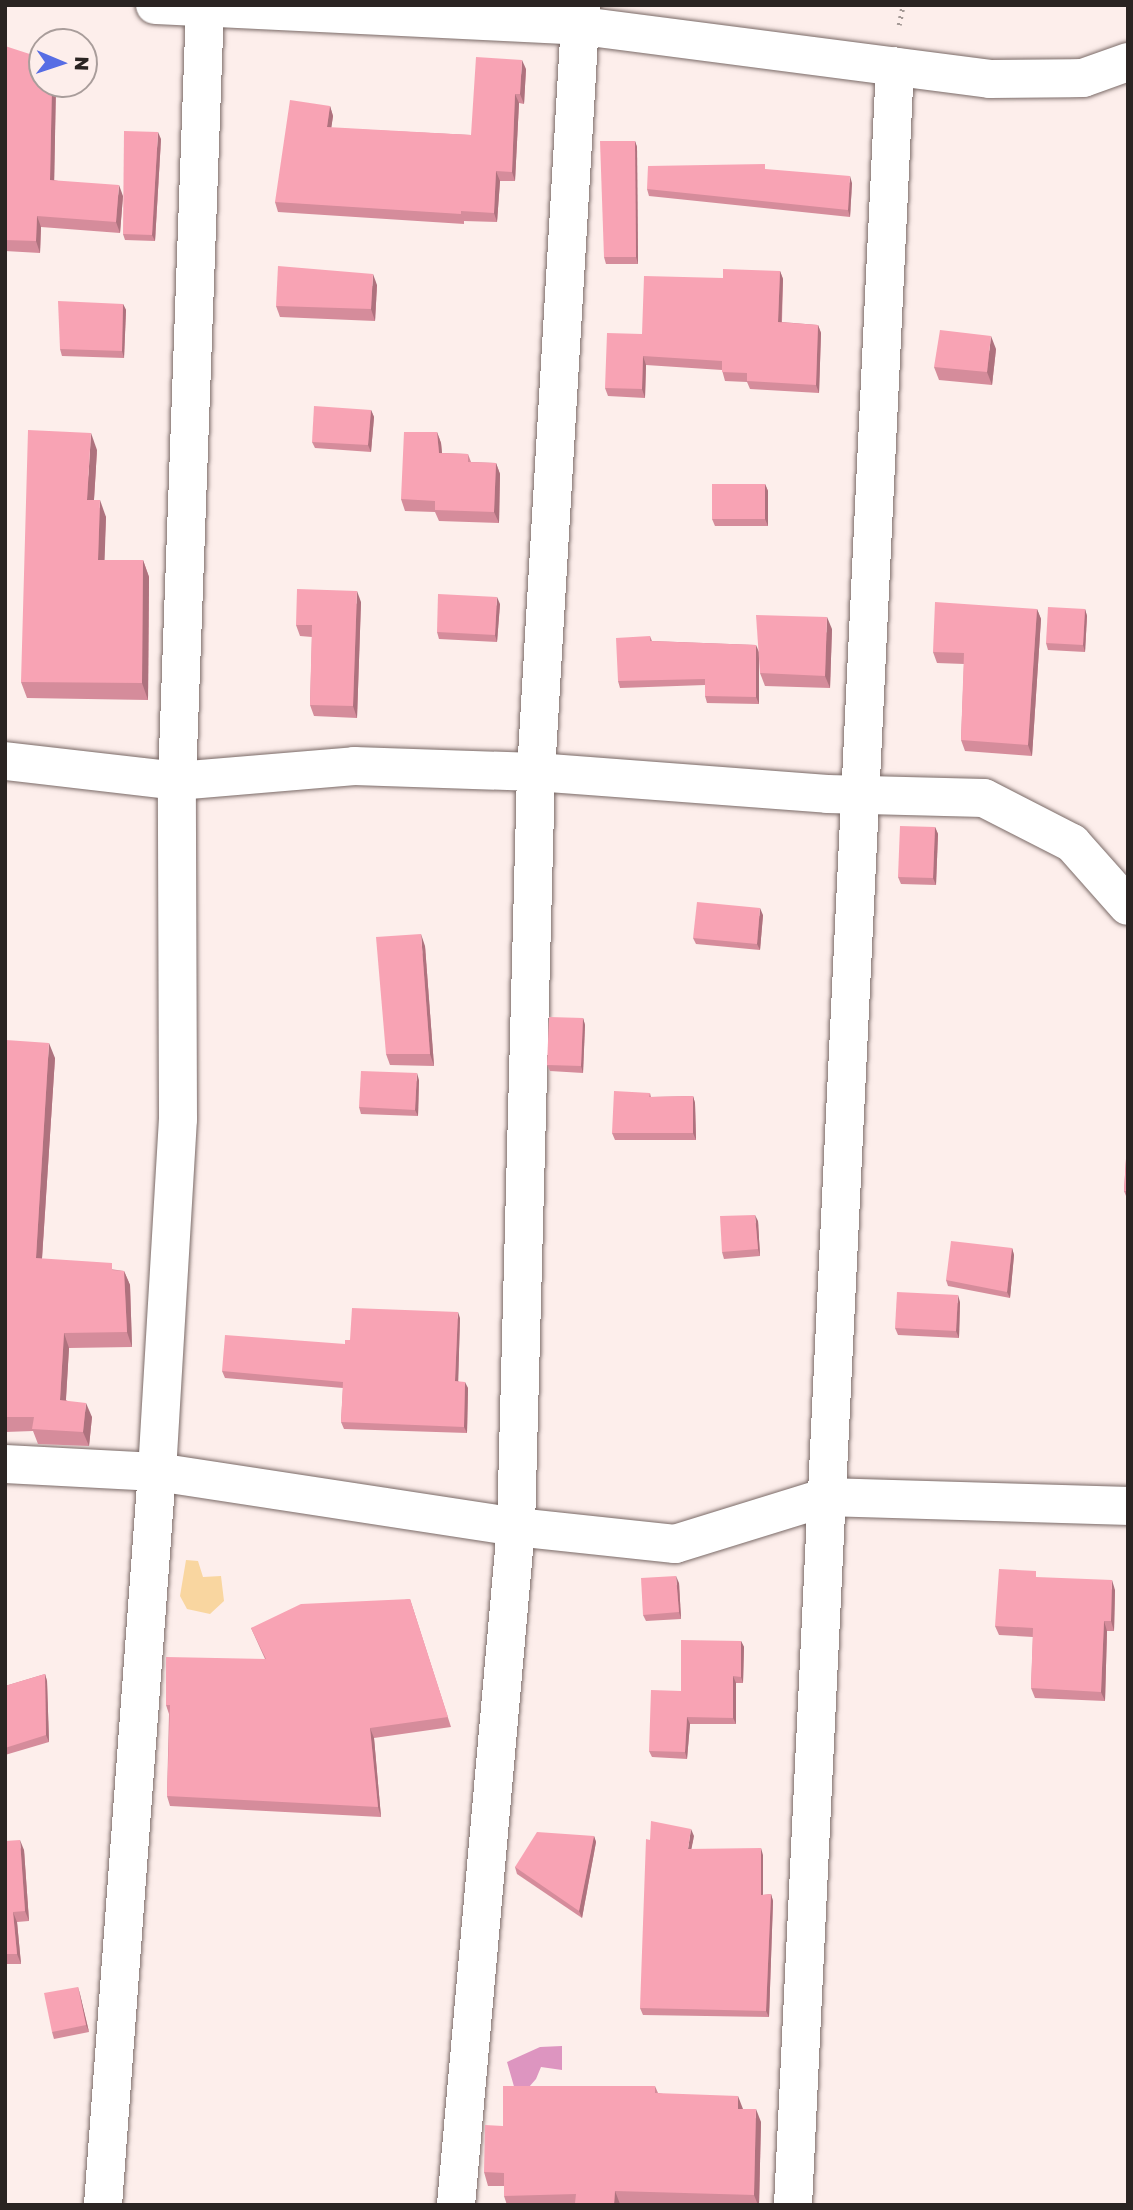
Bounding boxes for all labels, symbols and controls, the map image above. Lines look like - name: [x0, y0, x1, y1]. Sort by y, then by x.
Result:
- north arrow: [28, 28, 98, 98]
- text: N: [71, 56, 94, 71]

